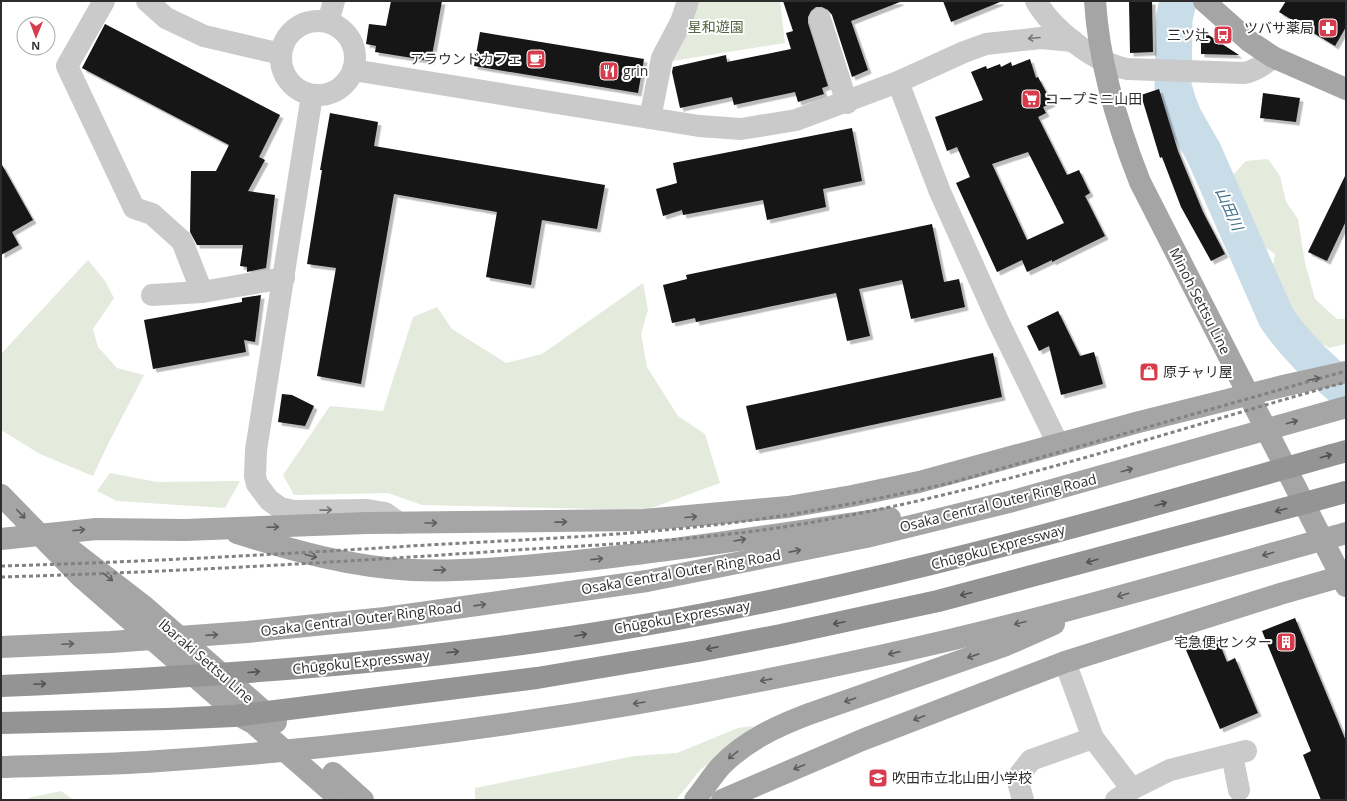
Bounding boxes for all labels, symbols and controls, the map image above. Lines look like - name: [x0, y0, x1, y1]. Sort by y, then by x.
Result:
- north arrow: [16, 16, 56, 56]
- park label: 星和遊園: [688, 17, 744, 36]
- pharmacy icon: ツバサ薬局: [1317, 17, 1339, 39]
- place label: ツバサ薬局: [1244, 18, 1314, 37]
- bus stop icon: 三ツ辻: [1212, 24, 1234, 46]
- place label: 三ツ辻: [1167, 25, 1209, 44]
- one-way arrow: [1028, 35, 1041, 42]
- text: N: [31, 39, 40, 54]
- cafe icon: アラウンドカフェ: [525, 48, 547, 70]
- place label: アラウンドカフェ: [410, 49, 522, 68]
- restaurant icon: grin: [598, 60, 620, 82]
- place label: grin: [623, 61, 648, 80]
- supermarket icon: コープミニ山田: [1020, 88, 1042, 110]
- place label: コープミニ山田: [1045, 89, 1142, 108]
- water label: 山田川: [1212, 184, 1249, 235]
- street label: Minoh Settsu Line: [1165, 244, 1236, 357]
- shop icon: 原チャリ屋: [1138, 361, 1160, 383]
- place label: 原チャリ屋: [1163, 362, 1233, 381]
- one-way arrow: [1308, 374, 1321, 382]
- one-way arrow: [1285, 418, 1298, 426]
- one-way arrow: [1320, 452, 1333, 460]
- one-way arrow: [1120, 466, 1133, 473]
- street label: Osaka Central Outer Ring Road: [898, 469, 1098, 536]
- one-way arrow: [1154, 500, 1167, 507]
- one-way arrow: [1275, 506, 1288, 514]
- one-way arrow: [319, 507, 332, 514]
- one-way arrow: [16, 509, 26, 519]
- one-way arrow: [684, 513, 697, 521]
- one-way arrow: [554, 518, 567, 526]
- one-way arrow: [424, 519, 437, 527]
- street label: Chūgoku Expressway: [929, 519, 1068, 574]
- one-way arrow: [266, 523, 279, 531]
- one-way arrow: [72, 527, 85, 534]
- one-way arrow: [733, 535, 746, 543]
- street label: Osaka Central Outer Ring Road: [580, 545, 782, 598]
- one-way arrow: [788, 547, 801, 555]
- one-way arrow: [1262, 551, 1275, 558]
- one-way arrow: [304, 552, 317, 560]
- one-way arrow: [591, 555, 604, 562]
- one-way arrow: [1086, 558, 1099, 565]
- one-way arrow: [433, 566, 446, 574]
- one-way arrow: [102, 573, 113, 582]
- one-way arrow: [960, 590, 973, 598]
- one-way arrow: [1117, 592, 1130, 599]
- street label: Chūgoku Expressway: [612, 595, 752, 638]
- street label: Osaka Central Outer Ring Road: [259, 597, 462, 640]
- one-way arrow: [473, 601, 486, 609]
- street label: Ibaraki Settsu Line: [155, 614, 258, 707]
- one-way arrow: [833, 619, 846, 627]
- one-way arrow: [1014, 620, 1027, 627]
- one-way arrow: [205, 631, 218, 638]
- one-way arrow: [574, 631, 587, 639]
- building icon: 宅急便センター: [1275, 631, 1297, 653]
- place label: 宅急便センター: [1174, 632, 1272, 651]
- one-way arrow: [61, 640, 74, 648]
- street label: Chūgoku Expressway: [291, 645, 431, 678]
- one-way arrow: [706, 645, 719, 653]
- one-way arrow: [446, 648, 459, 656]
- one-way arrow: [888, 650, 901, 658]
- one-way arrow: [967, 653, 979, 661]
- one-way arrow: [247, 669, 260, 676]
- one-way arrow: [760, 676, 773, 684]
- one-way arrow: [33, 681, 46, 688]
- one-way arrow: [845, 696, 857, 704]
- one-way arrow: [633, 699, 646, 707]
- one-way arrow: [913, 715, 925, 723]
- one-way arrow: [728, 750, 739, 759]
- one-way arrow: [793, 764, 805, 772]
- school or university icon: 吹田市立北山田小学校: [867, 767, 889, 789]
- place label: 吹田市立北山田小学校: [892, 768, 1032, 787]

